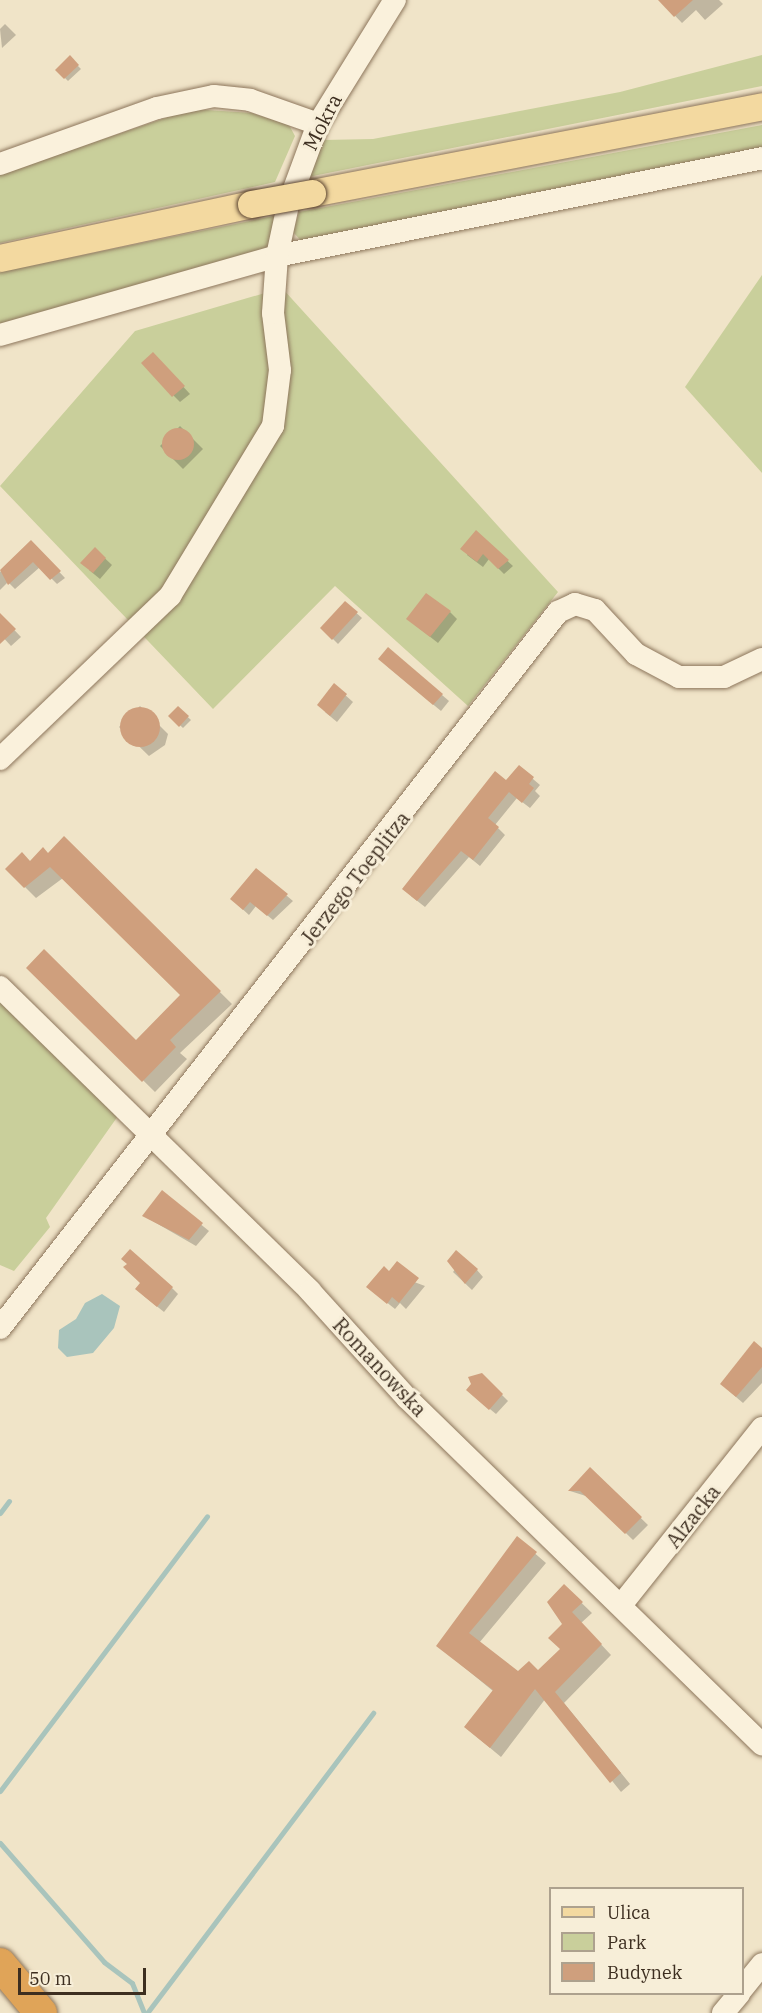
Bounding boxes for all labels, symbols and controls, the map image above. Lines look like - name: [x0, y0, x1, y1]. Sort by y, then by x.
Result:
- street label: Mokra: [298, 90, 346, 154]
- street label: Jerzego Toeplitza: [295, 806, 415, 950]
- street label: Romanowska: [328, 1313, 432, 1421]
- street label: Alzacka: [661, 1480, 725, 1552]
- legend: [549, 1887, 744, 1995]
- text: Ulica: [607, 1901, 650, 1924]
- text: Park: [607, 1931, 646, 1954]
- scale bar: [21, 1956, 148, 1994]
- text: Budynek: [607, 1961, 682, 1984]
- text: 50 m: [29, 1967, 72, 1990]

